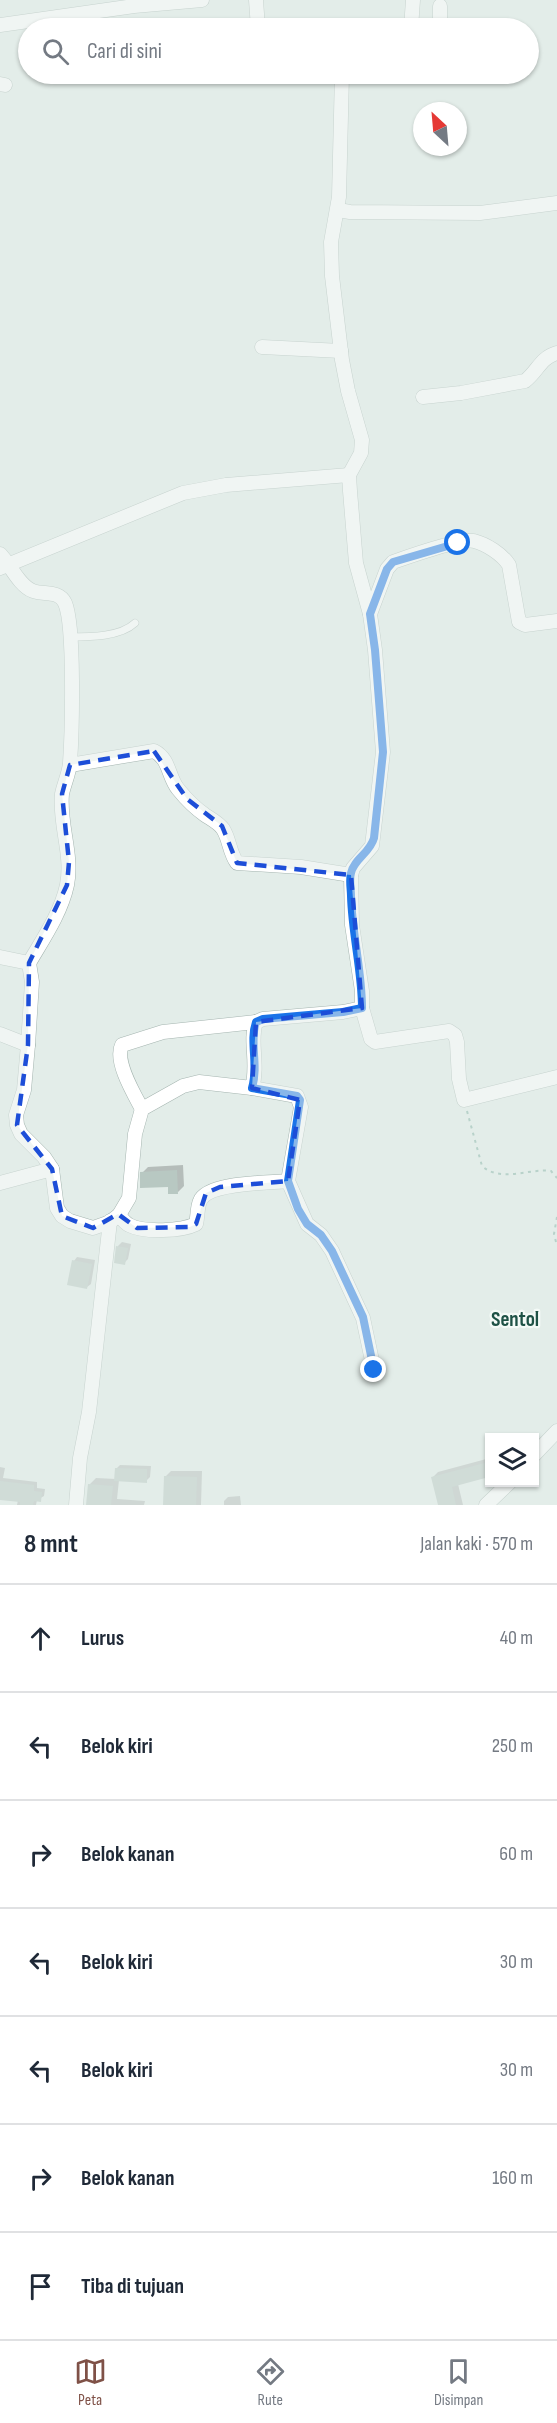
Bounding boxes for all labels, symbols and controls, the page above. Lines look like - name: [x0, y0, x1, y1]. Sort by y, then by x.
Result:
- search box: [18, 18, 539, 84]
- icon: search: [39, 35, 72, 68]
- text: Cari di sini: [87, 38, 162, 65]
- north arrow: [413, 102, 467, 156]
- route start: [444, 529, 470, 555]
- district label: Sentol: [491, 1307, 539, 1332]
- route end: [360, 1356, 386, 1382]
- map controls: [485, 1433, 539, 1487]
- button: layers: [485, 1433, 539, 1487]
- text: 8 mnt: [24, 1529, 78, 1560]
- text: Jalan kaki · 570 m: [420, 1532, 533, 1556]
- icon: ahead: [24, 1622, 57, 1655]
- text: Lurus: [81, 1625, 124, 1652]
- text: 40 m: [500, 1626, 533, 1650]
- icon: left: [24, 1730, 57, 1763]
- text: Belok kiri: [81, 1733, 153, 1760]
- text: 250 m: [492, 1734, 533, 1758]
- icon: right: [24, 1838, 57, 1871]
- text: Belok kanan: [81, 1841, 174, 1868]
- text: 60 m: [499, 1842, 533, 1866]
- icon: left: [24, 1946, 57, 1979]
- text: Belok kiri: [81, 1949, 153, 1976]
- text: 30 m: [500, 1950, 533, 1974]
- icon: left: [24, 2054, 57, 2087]
- text: Belok kiri: [81, 2057, 153, 2084]
- text: 30 m: [500, 2058, 533, 2082]
- icon: right: [24, 2162, 57, 2195]
- text: Belok kanan: [81, 2165, 174, 2192]
- text: 160 m: [492, 2166, 533, 2190]
- icon: arrive: [24, 2270, 57, 2303]
- text: Tiba di tujuan: [81, 2273, 184, 2300]
- tab: Peta: [74, 2355, 107, 2410]
- tab: Rute: [254, 2355, 287, 2410]
- tab: Disimpan: [434, 2355, 483, 2410]

